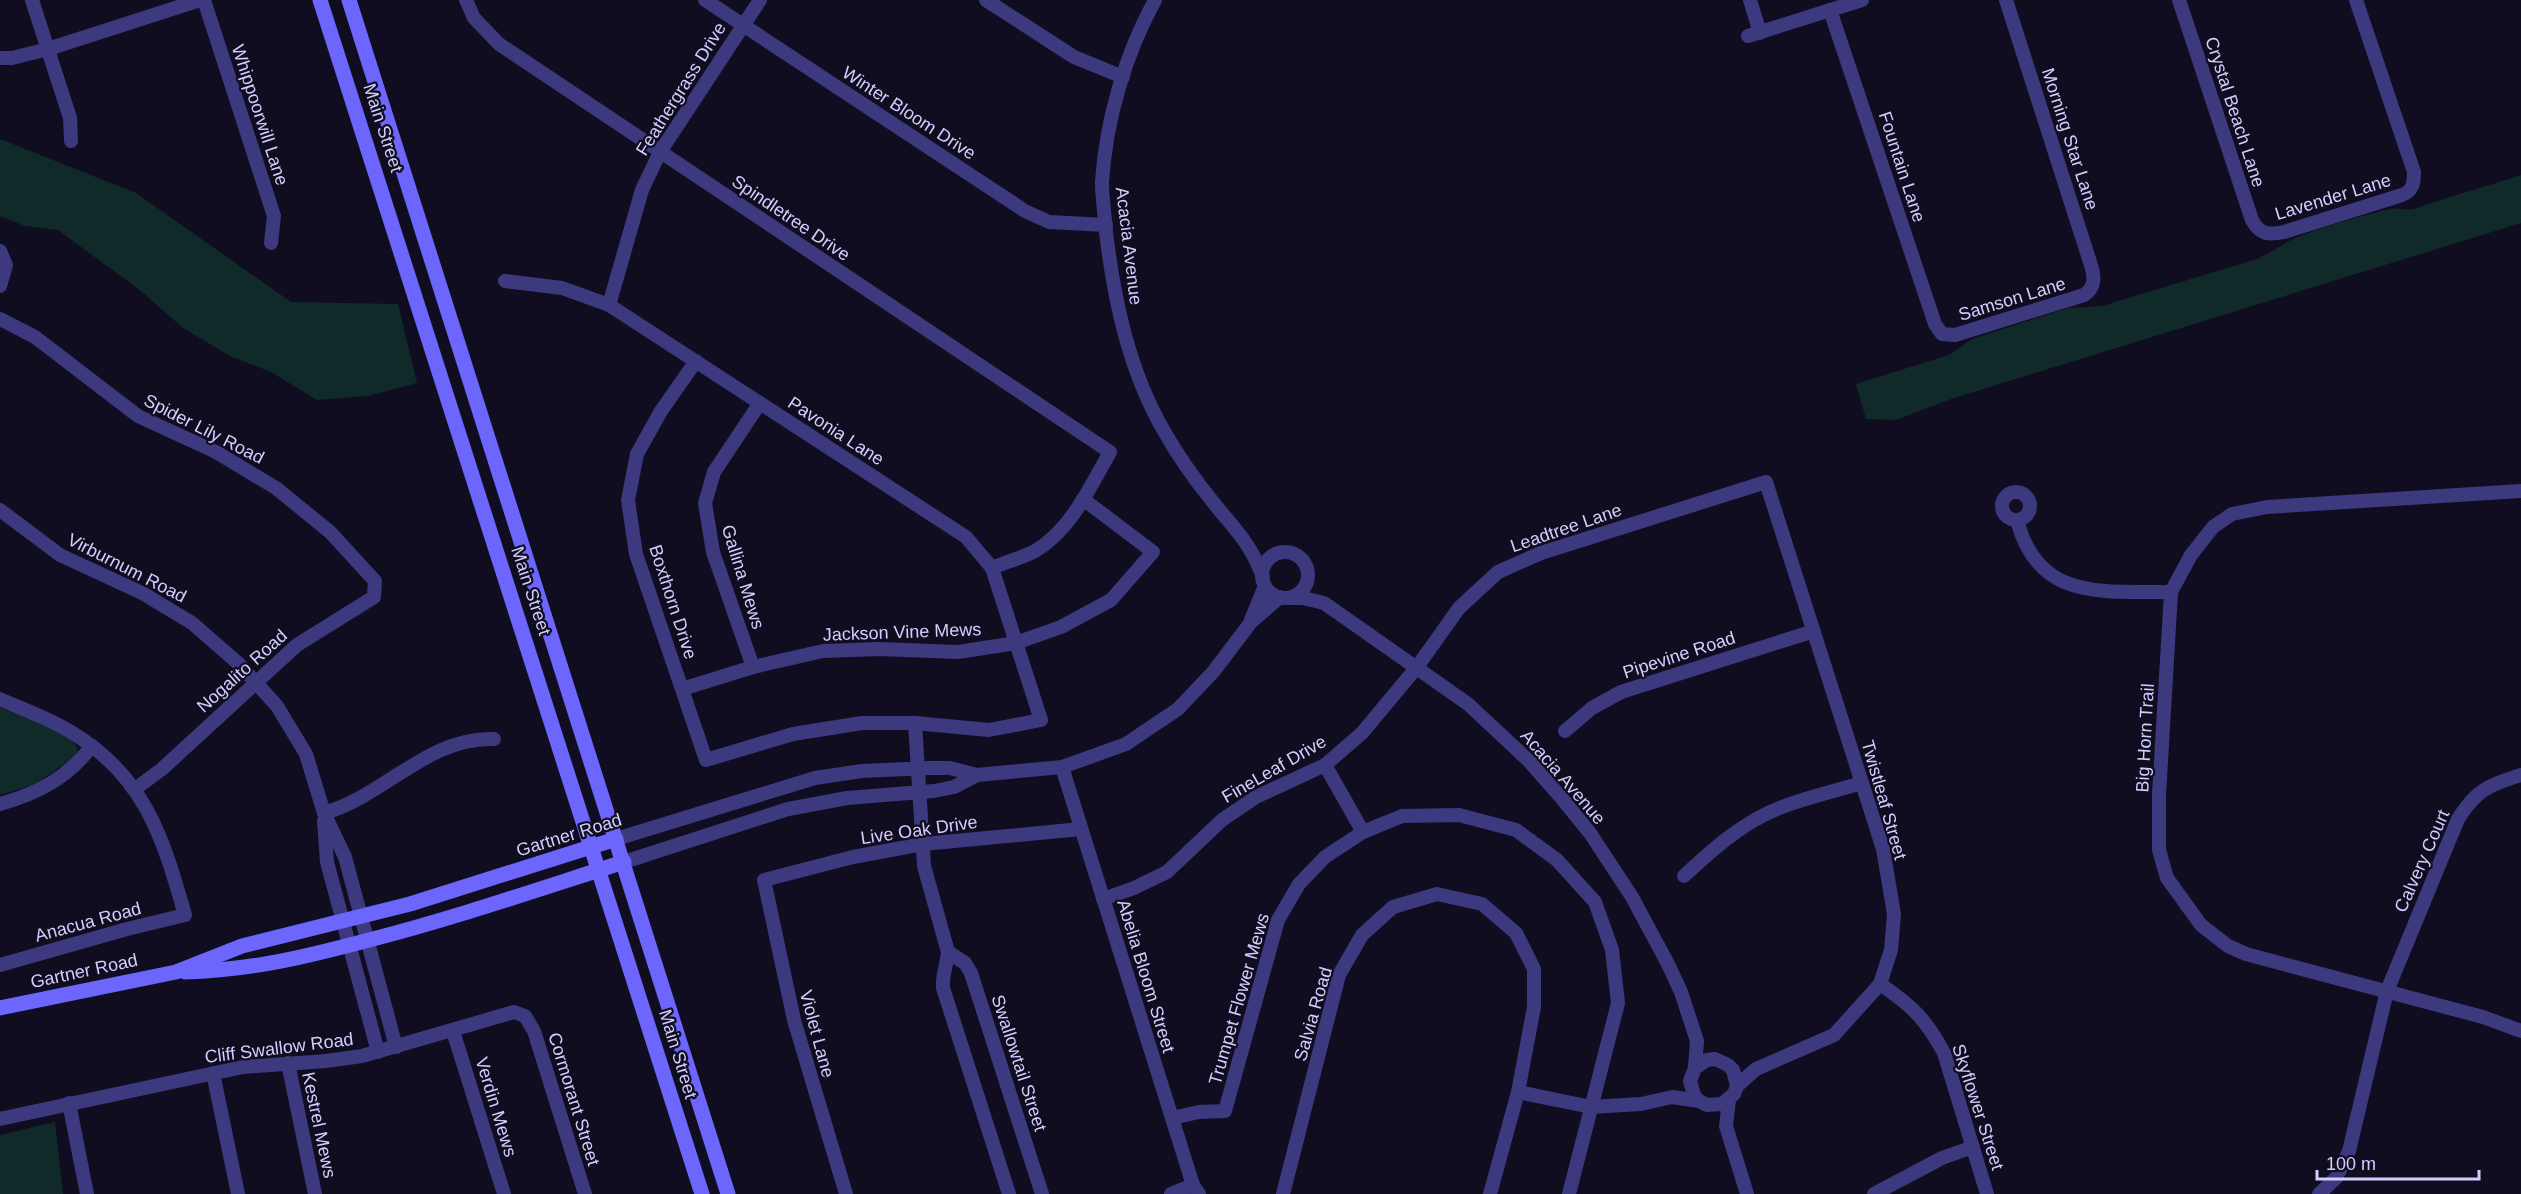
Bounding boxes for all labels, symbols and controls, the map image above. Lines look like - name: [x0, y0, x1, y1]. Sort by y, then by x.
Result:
- street label: Feathergrass Drive: [632, 19, 730, 159]
- street label: Crystal Beach Lane: [2201, 34, 2269, 190]
- street label: Whippoorwill Lane: [228, 42, 292, 188]
- street label: Winter Bloom Drive: [839, 62, 979, 164]
- street label: Morning Star Lane: [2038, 65, 2102, 213]
- street label: Main Street: [359, 81, 407, 175]
- street label: Fountain Lane: [1875, 109, 1929, 225]
- street label: Lavender Lane: [2273, 170, 2393, 224]
- street label: Spindletree Drive: [728, 171, 854, 265]
- street label: Acacia Avenue: [1112, 186, 1146, 306]
- street label: Samson Lane: [1956, 273, 2068, 325]
- street label: Spider Lily Road: [141, 390, 267, 468]
- street label: Pavonia Lane: [784, 393, 888, 469]
- street label: Leadtree Lane: [1508, 500, 1624, 556]
- street label: Gallina Mews: [718, 522, 768, 632]
- street label: Virburnum Road: [64, 529, 190, 607]
- street label: Boxthorn Drive: [645, 542, 701, 662]
- street label: Main Street: [507, 544, 555, 638]
- street label: Jackson Vine Mews: [822, 619, 982, 645]
- street label: Nogalito Road: [193, 625, 291, 717]
- street label: Pipevine Road: [1620, 627, 1738, 683]
- street label: Big Horn Trail: [2132, 683, 2158, 793]
- street label: Acacia Avenue: [1516, 726, 1610, 828]
- street label: FineLeaf Drive: [1218, 731, 1330, 807]
- street label: Twistleaf Street: [1857, 738, 1911, 862]
- street label: Calvery Court: [2390, 807, 2454, 915]
- street label: Gartner Road: [514, 809, 624, 861]
- street label: Live Oak Drive: [859, 812, 979, 848]
- street label: Abelia Bloom Street: [1113, 897, 1179, 1055]
- street label: Anacua Road: [33, 898, 143, 946]
- street label: Trumpet Flower Mews: [1205, 911, 1273, 1087]
- street label: Gartner Road: [29, 950, 139, 992]
- street label: Salvia Road: [1290, 965, 1336, 1063]
- street label: Violet Lane: [796, 988, 838, 1080]
- street label: Swallowtail Street: [988, 992, 1050, 1134]
- street label: Main Street: [655, 1007, 701, 1101]
- street label: Cliff Swallow Road: [203, 1029, 355, 1067]
- street label: Cormorant Street: [544, 1030, 604, 1168]
- street label: Skyflower Street: [1948, 1042, 2008, 1172]
- street label: Verdin Mews: [471, 1055, 521, 1159]
- street label: Kestrel Mews: [298, 1070, 340, 1180]
- scale bar: [2317, 1143, 2479, 1181]
- text: 100 m: [2326, 1154, 2376, 1174]

